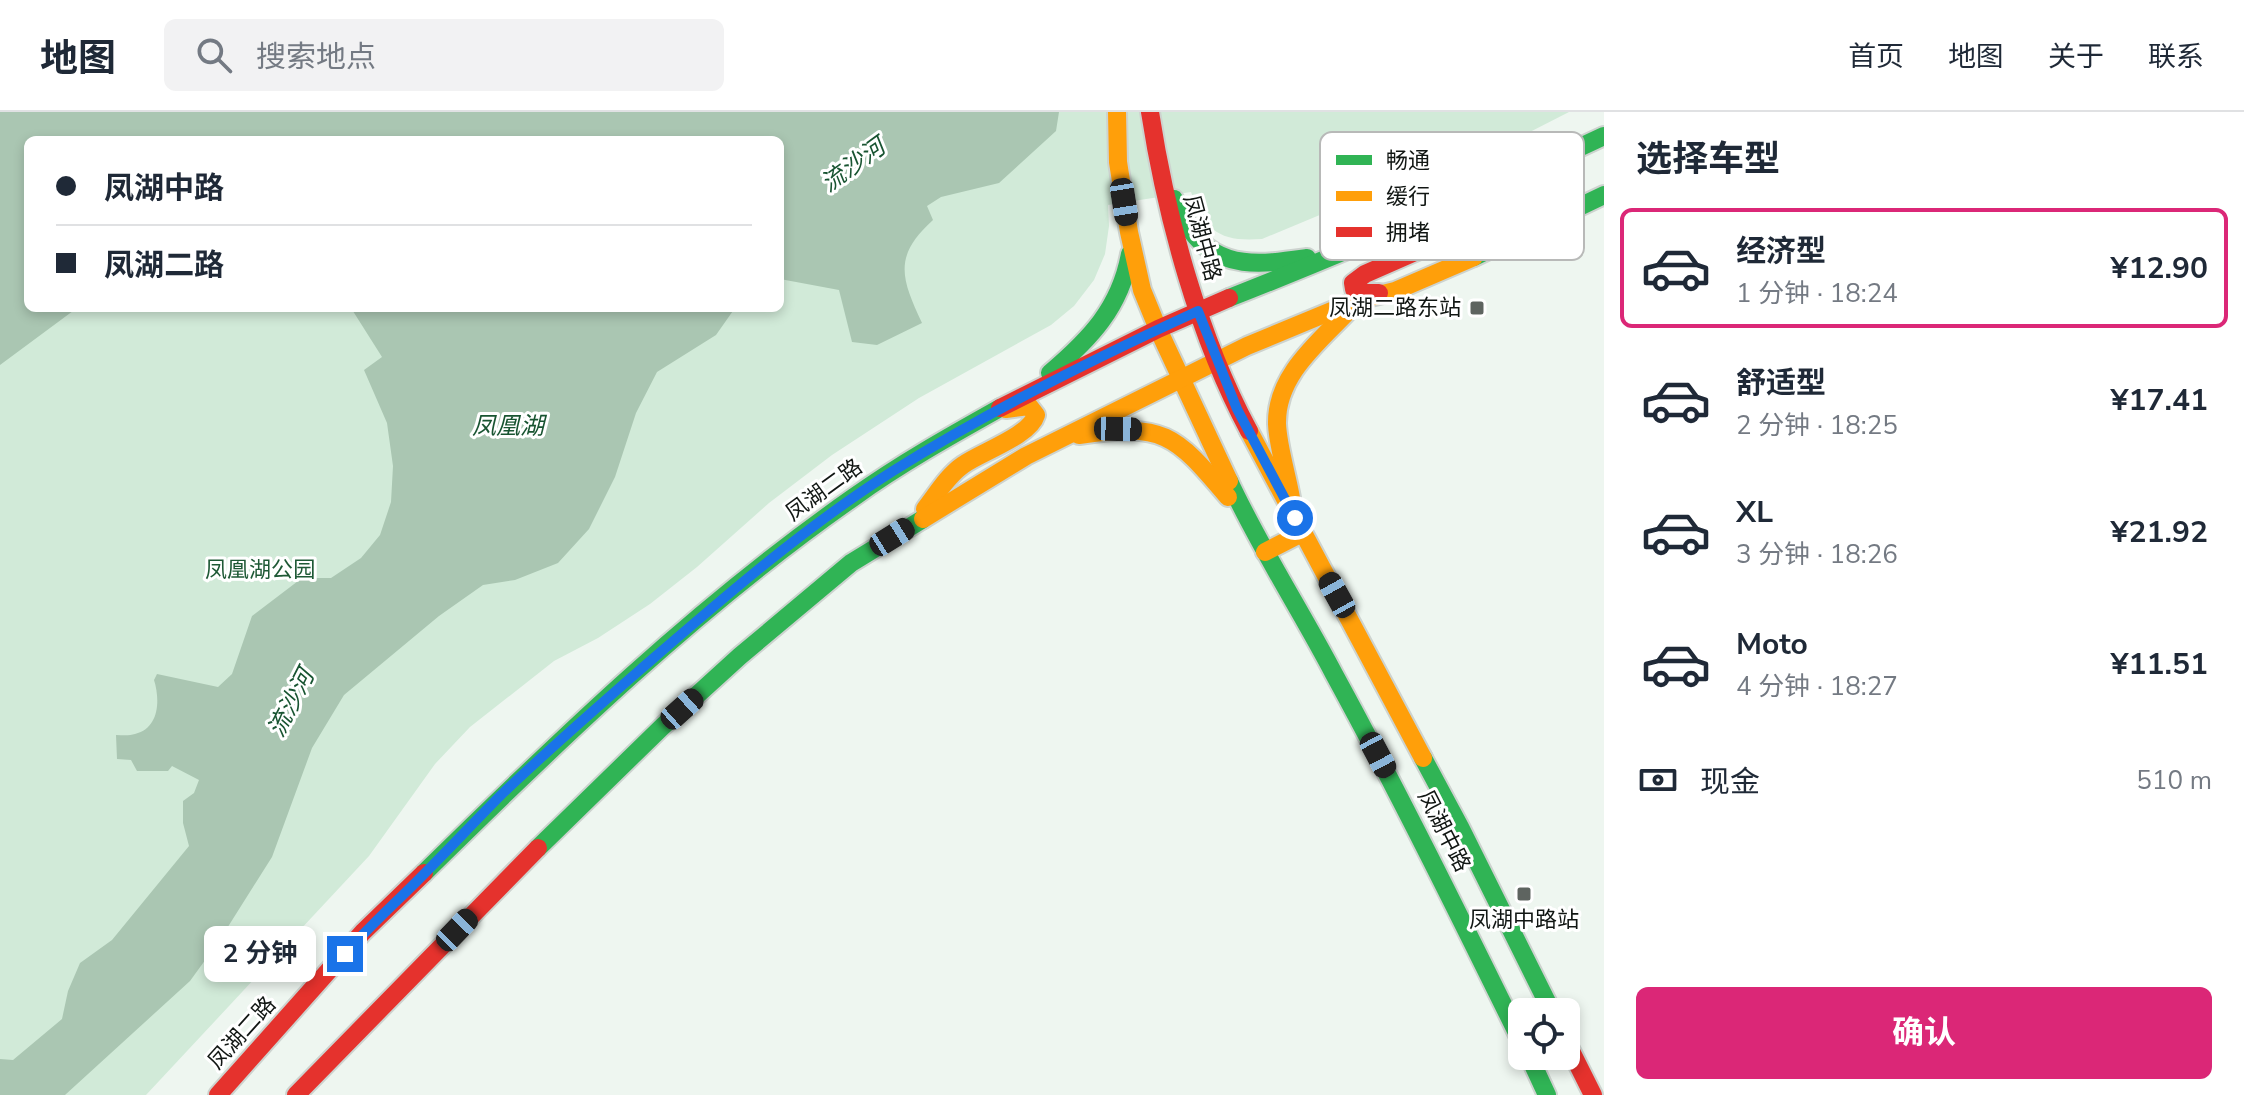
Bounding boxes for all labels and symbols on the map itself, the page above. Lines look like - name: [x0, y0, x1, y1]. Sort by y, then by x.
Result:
- water label: 流沙河: [814, 129, 895, 199]
- legend: [1320, 132, 1584, 260]
- text: 畅通: [1386, 146, 1430, 176]
- car: [1108, 176, 1140, 228]
- text: 缓行: [1386, 182, 1430, 212]
- street label: 凤湖中路: [1176, 192, 1228, 284]
- text: 拥堵: [1386, 218, 1430, 248]
- place label: 凤湖二路东站: [1329, 293, 1461, 323]
- marker: 凤湖二路东站: [1468, 299, 1486, 317]
- water label: 凤凰湖: [472, 410, 548, 442]
- car: [1094, 417, 1142, 441]
- street label: 凤湖二路: [780, 452, 868, 528]
- route start: [1277, 500, 1313, 536]
- car: [865, 514, 919, 560]
- park label: 凤凰湖公园: [205, 555, 315, 585]
- car: [1315, 568, 1359, 622]
- water label: 流沙河: [260, 660, 323, 742]
- car: [656, 684, 708, 734]
- car: [1356, 728, 1400, 782]
- street label: 凤湖中路: [1411, 785, 1477, 877]
- marker: 凤湖中路站: [1515, 885, 1533, 903]
- car: [432, 904, 482, 956]
- place label: 凤湖中路站: [1469, 905, 1579, 935]
- callout: 2 分钟: [205, 926, 317, 982]
- route end: [327, 936, 363, 972]
- street label: 凤湖二路: [201, 990, 283, 1076]

